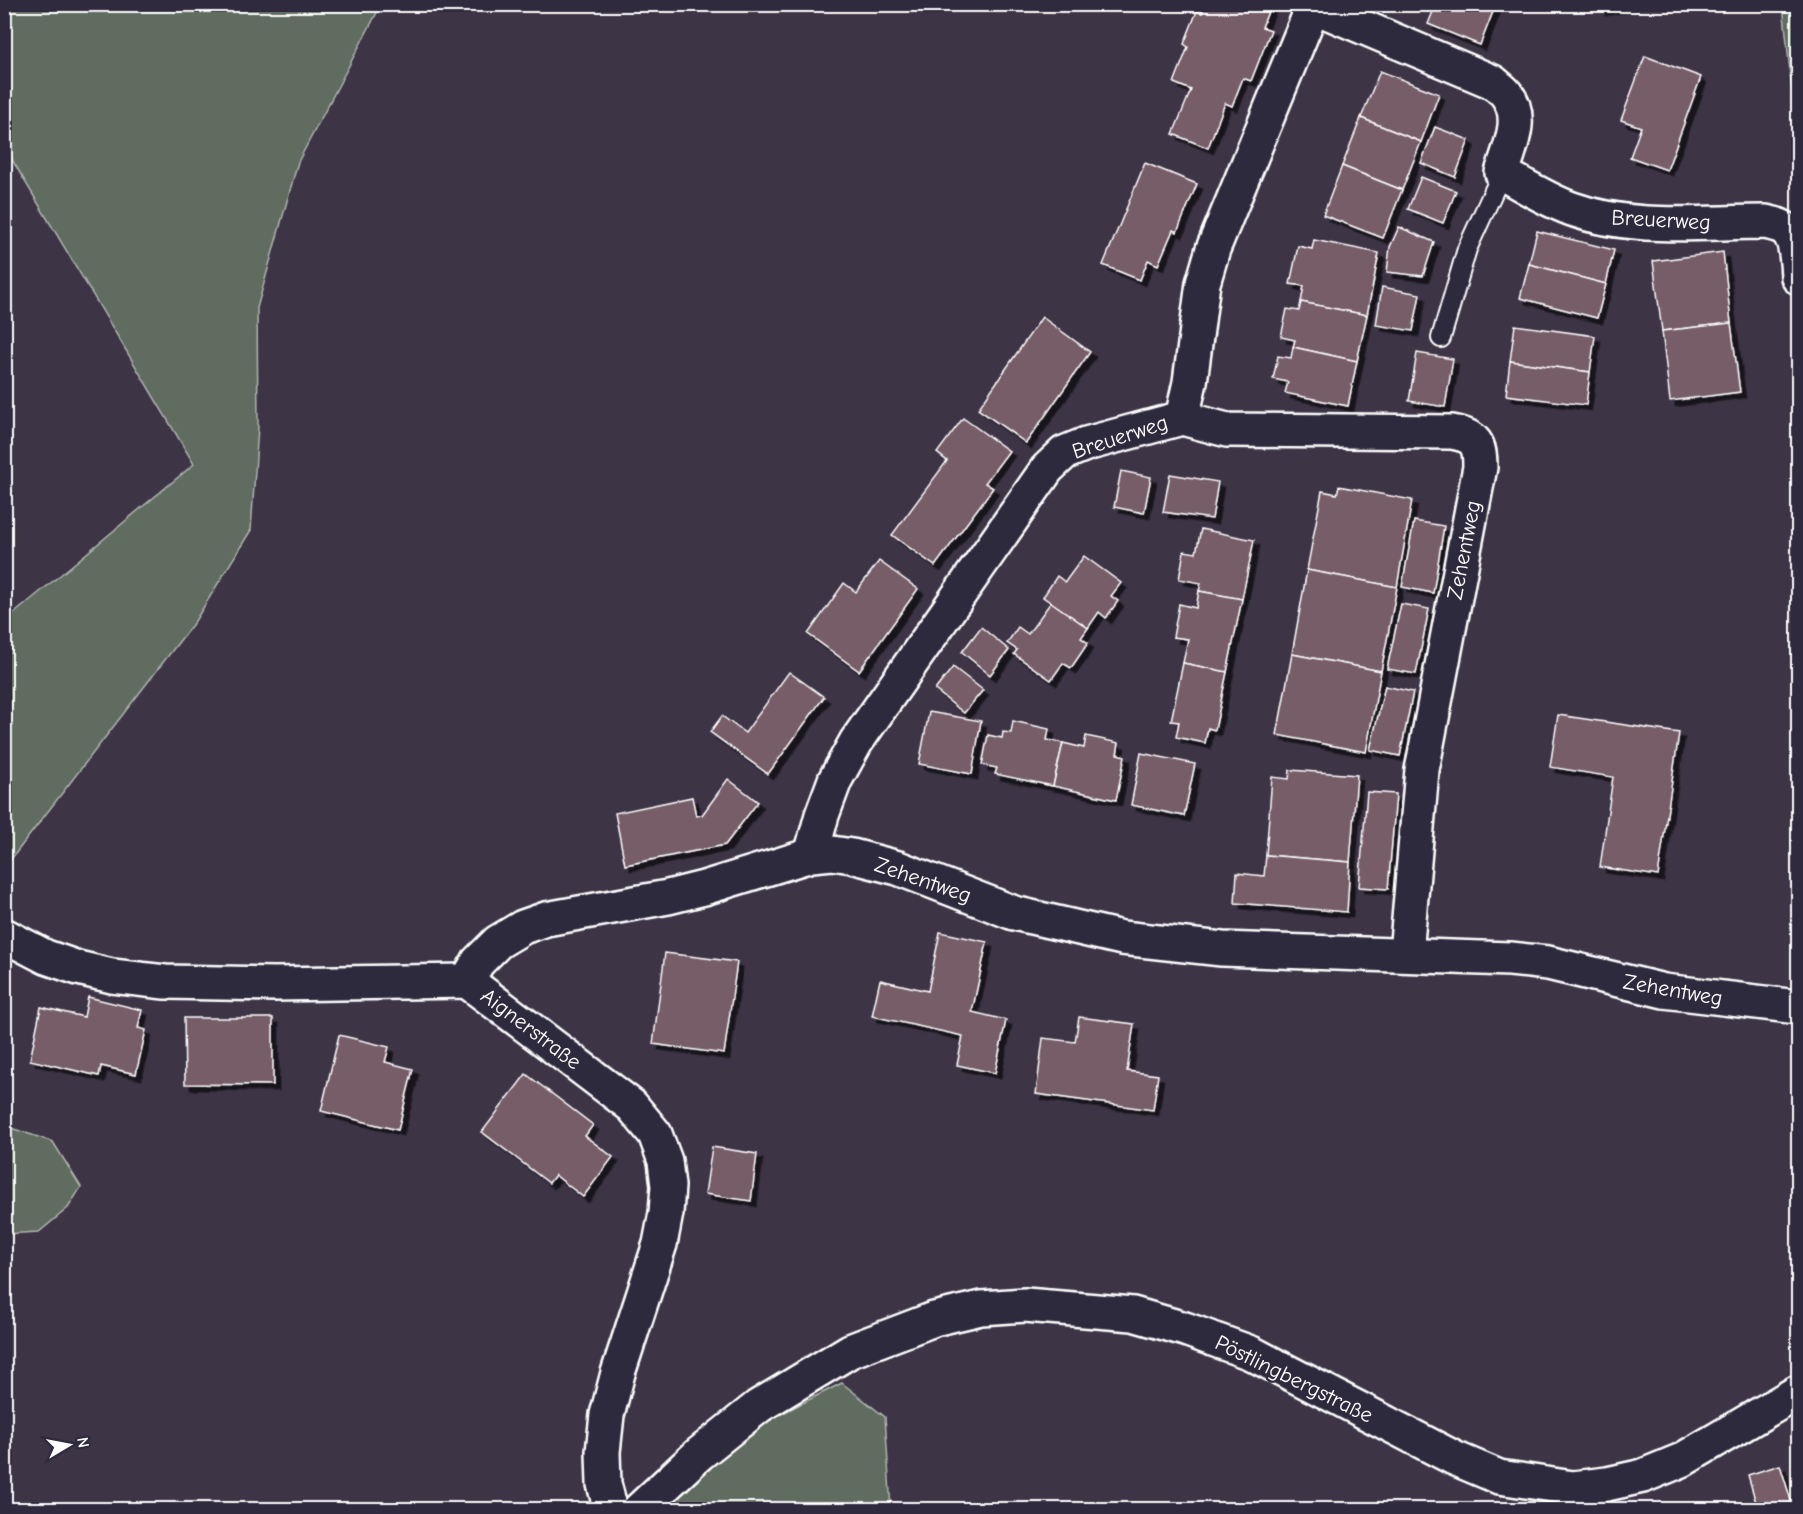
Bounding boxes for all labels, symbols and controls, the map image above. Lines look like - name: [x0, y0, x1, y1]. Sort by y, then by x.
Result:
- street label: Breuerweg: [1611, 204, 1711, 236]
- street label: Breuerweg: [1069, 409, 1171, 465]
- street label: Zehentweg: [1442, 498, 1486, 602]
- street label: Zehentweg: [871, 851, 975, 909]
- street label: Zehentweg: [1621, 968, 1725, 1012]
- street label: Aignerstraße: [476, 983, 586, 1075]
- street label: Pöstlingbergstraße: [1211, 1330, 1377, 1428]
- north arrow: [39, 1415, 99, 1475]
- text: N: [73, 1436, 93, 1449]

